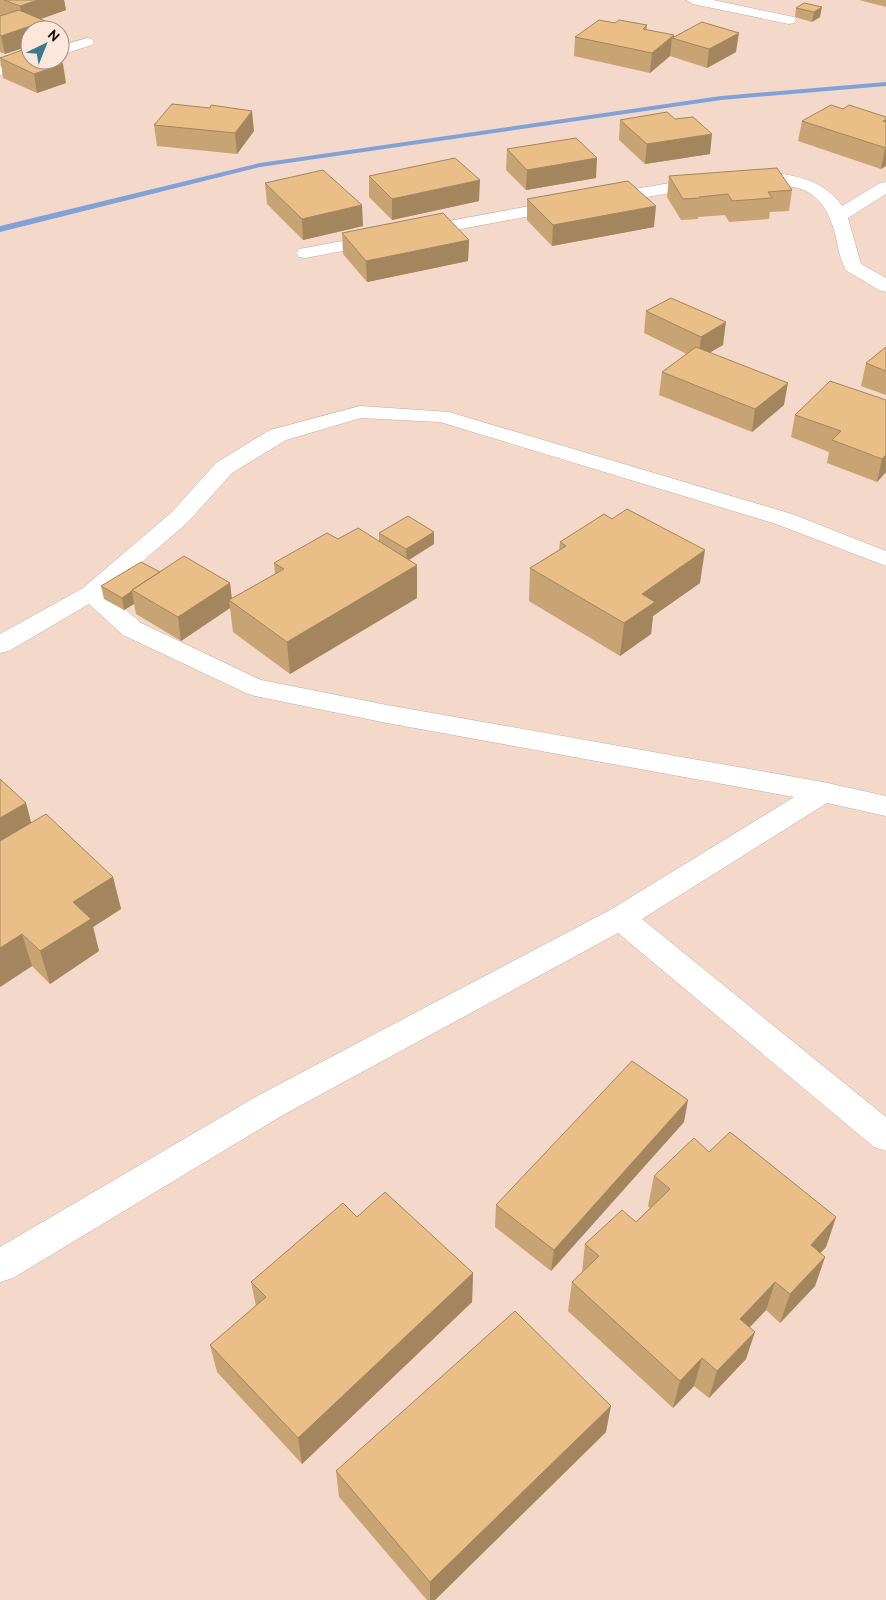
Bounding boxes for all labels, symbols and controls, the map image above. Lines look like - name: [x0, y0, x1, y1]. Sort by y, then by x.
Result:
- north arrow: [20, 20, 70, 70]
- text: N: [43, 27, 62, 46]

